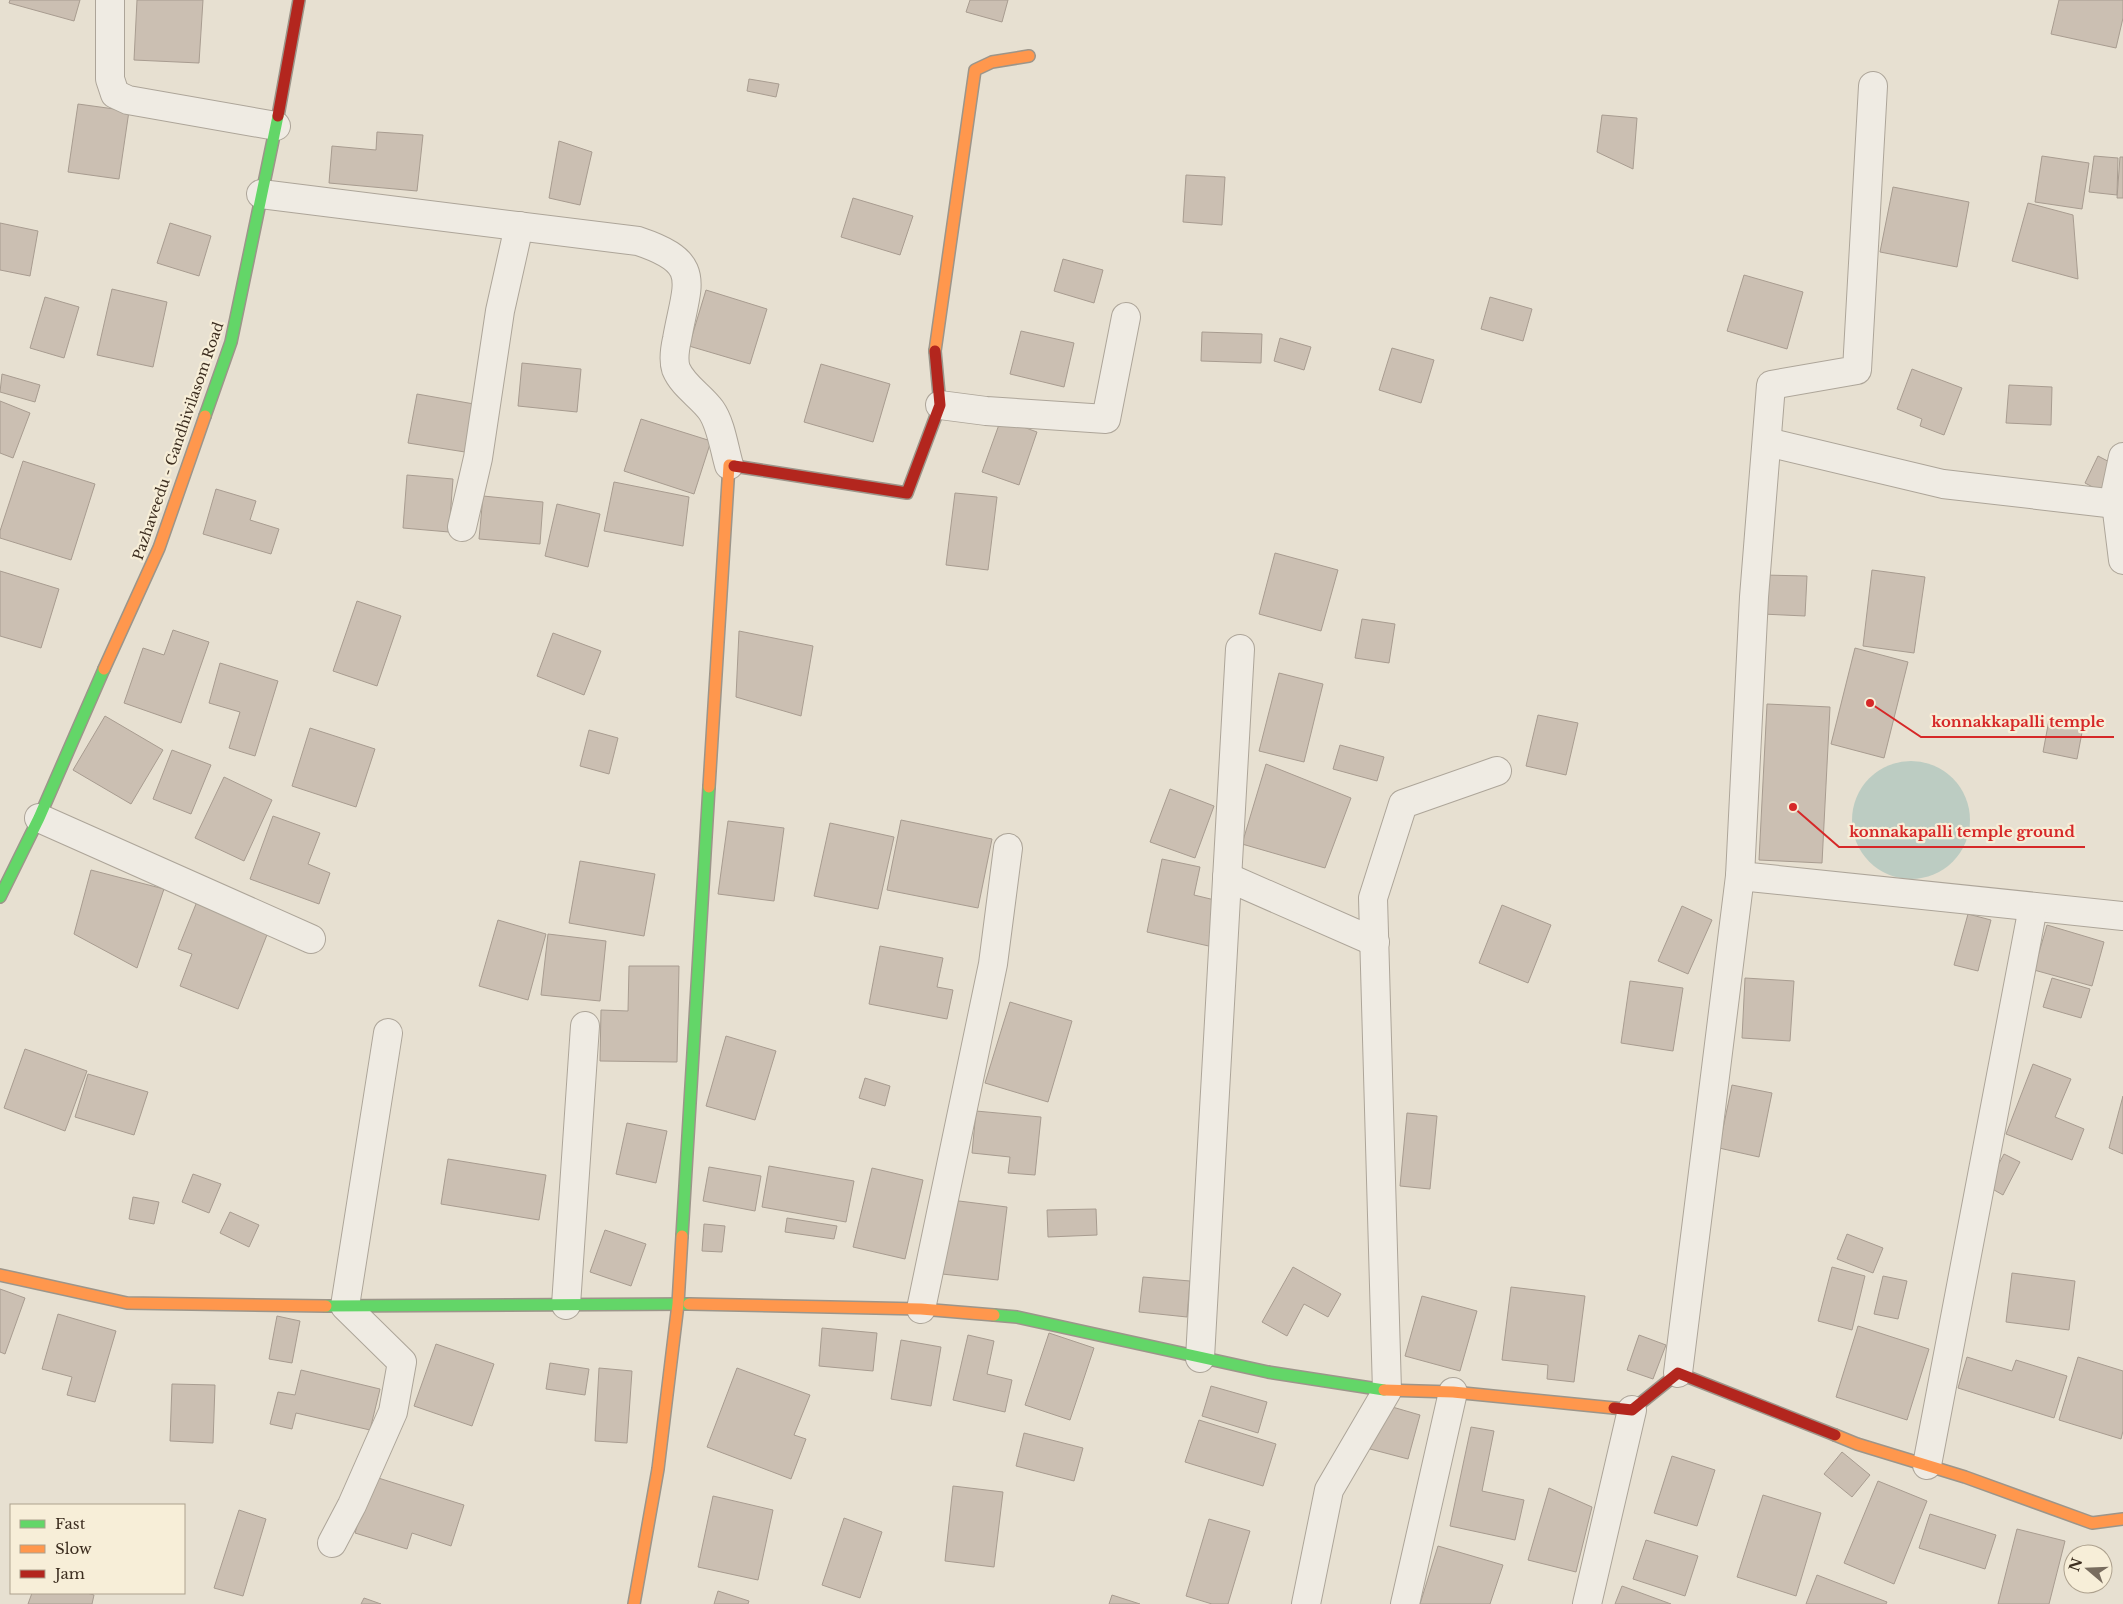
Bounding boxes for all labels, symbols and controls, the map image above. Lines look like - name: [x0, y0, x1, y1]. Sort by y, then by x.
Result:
- street label: Pazhaveedu - Gandhivilasom Road: [129, 319, 227, 562]
- callout: konnakkapalli temple: [1921, 707, 2114, 737]
- text: konnakkapalli temple: [1931, 712, 2105, 731]
- callout: konnakapalli temple ground: [1839, 817, 2085, 847]
- text: konnakapalli temple ground: [1849, 822, 2075, 841]
- legend: [10, 1504, 185, 1594]
- text: Fast: [55, 1514, 86, 1533]
- text: Slow: [55, 1539, 92, 1558]
- north arrow: [2063, 1544, 2113, 1594]
- text: N: [2065, 1556, 2086, 1574]
- text: Jam: [53, 1564, 85, 1583]

